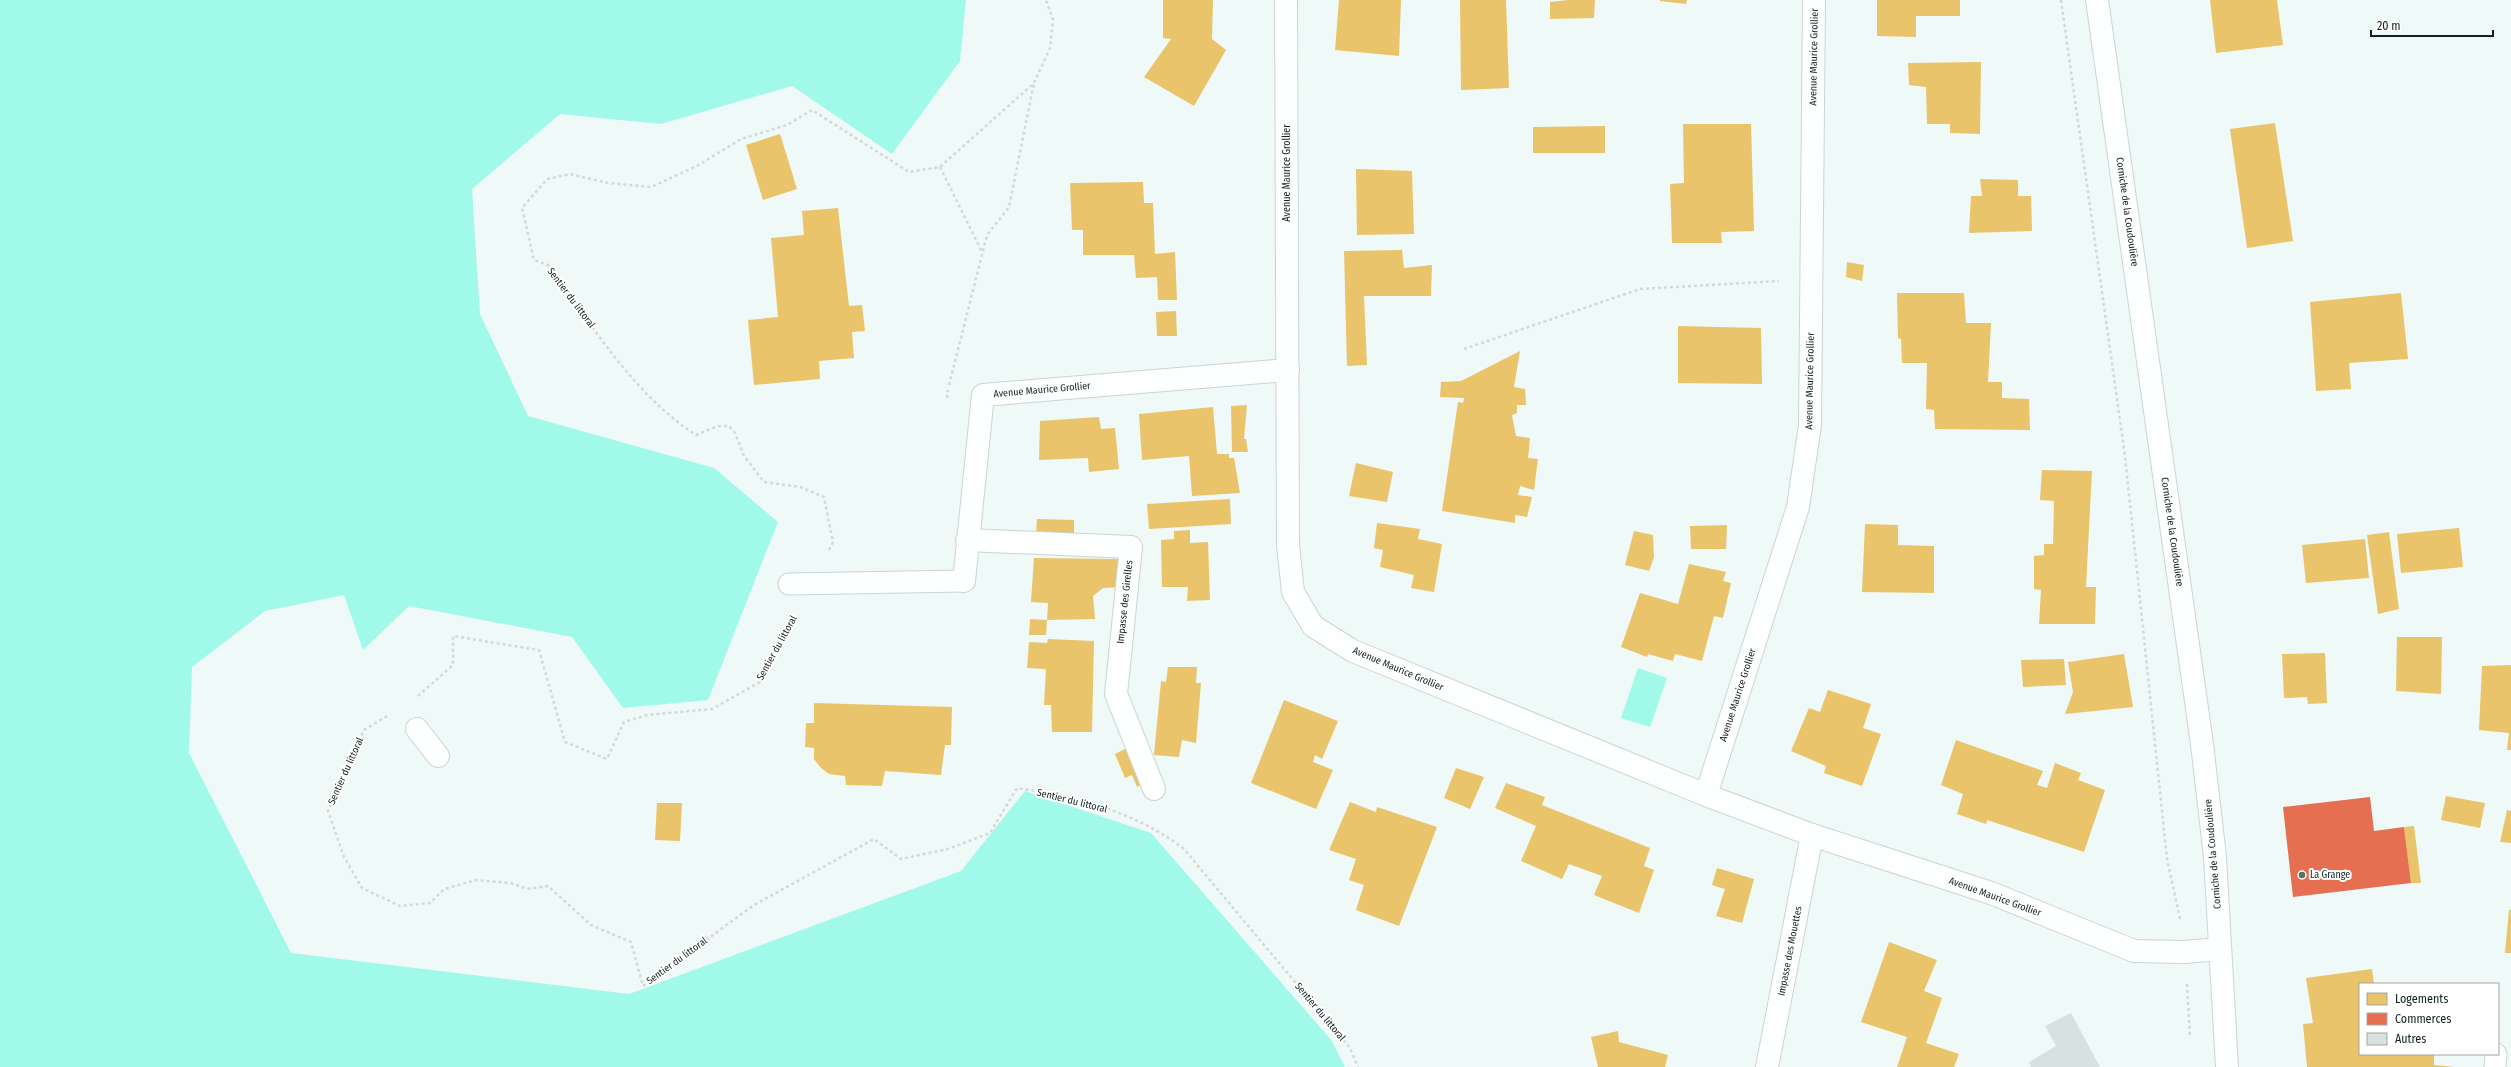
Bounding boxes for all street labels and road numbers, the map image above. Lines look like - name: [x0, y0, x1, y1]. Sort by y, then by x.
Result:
- street label: Avenue Maurice Grollier: [1807, 8, 1821, 106]
- street label: Avenue Maurice Grollier: [1281, 124, 1293, 222]
- street label: Corniche de la Coudoulière: [2113, 157, 2141, 267]
- street label: Sentier du littoral: [545, 266, 598, 331]
- street label: Avenue Maurice Grollier: [1803, 332, 1817, 430]
- street label: Avenue Maurice Grollier: [993, 380, 1092, 400]
- street label: Corniche de la Coudoulière: [2158, 477, 2186, 587]
- street label: Impasse des Girelles: [1115, 560, 1135, 644]
- street label: Sentier du littoral: [754, 613, 800, 682]
- street label: Avenue Maurice Grollier: [1351, 644, 1446, 694]
- street label: Avenue Maurice Grollier: [1717, 646, 1759, 743]
- street label: Sentier du littoral: [326, 735, 366, 806]
- street label: Sentier du littoral: [1036, 786, 1109, 816]
- street label: Corniche de la Coudoulière: [2202, 799, 2224, 909]
- street label: Avenue Maurice Grollier: [1947, 875, 2043, 919]
- street label: Impasse des Mouettes: [1775, 905, 1805, 997]
- street label: Sentier du littoral: [644, 935, 710, 987]
- street label: Sentier du littoral: [1292, 981, 1348, 1044]

